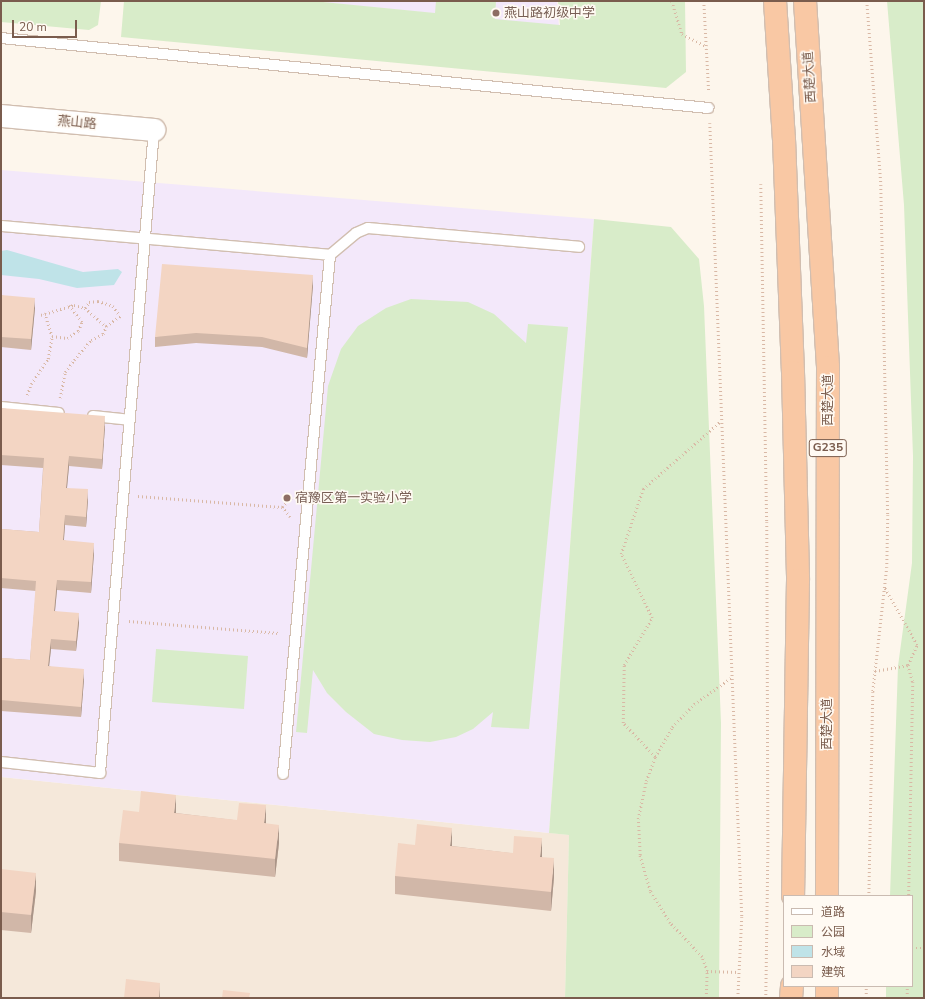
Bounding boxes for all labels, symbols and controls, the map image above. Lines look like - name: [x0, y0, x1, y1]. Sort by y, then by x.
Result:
- place label: 燕山路初级中学: [504, 5, 595, 21]
- marker: 燕山路初级中学: [491, 8, 501, 18]
- scale bar: [14, 12, 79, 38]
- text: 20 m: [19, 19, 47, 35]
- street label: 西楚大道: [800, 51, 820, 103]
- street label: 燕山路: [57, 114, 97, 132]
- street label: 西楚大道: [820, 374, 836, 426]
- road number: G235: [808, 438, 848, 458]
- place label: 宿豫区第一实验小学: [295, 490, 412, 506]
- marker: 宿豫区第一实验小学: [282, 493, 292, 503]
- street label: 西楚大道: [819, 698, 835, 750]
- legend: [783, 895, 913, 987]
- text: 道路: [821, 904, 845, 920]
- text: 公园: [821, 924, 845, 940]
- text: 水域: [821, 944, 845, 960]
- text: 建筑: [821, 964, 845, 980]

